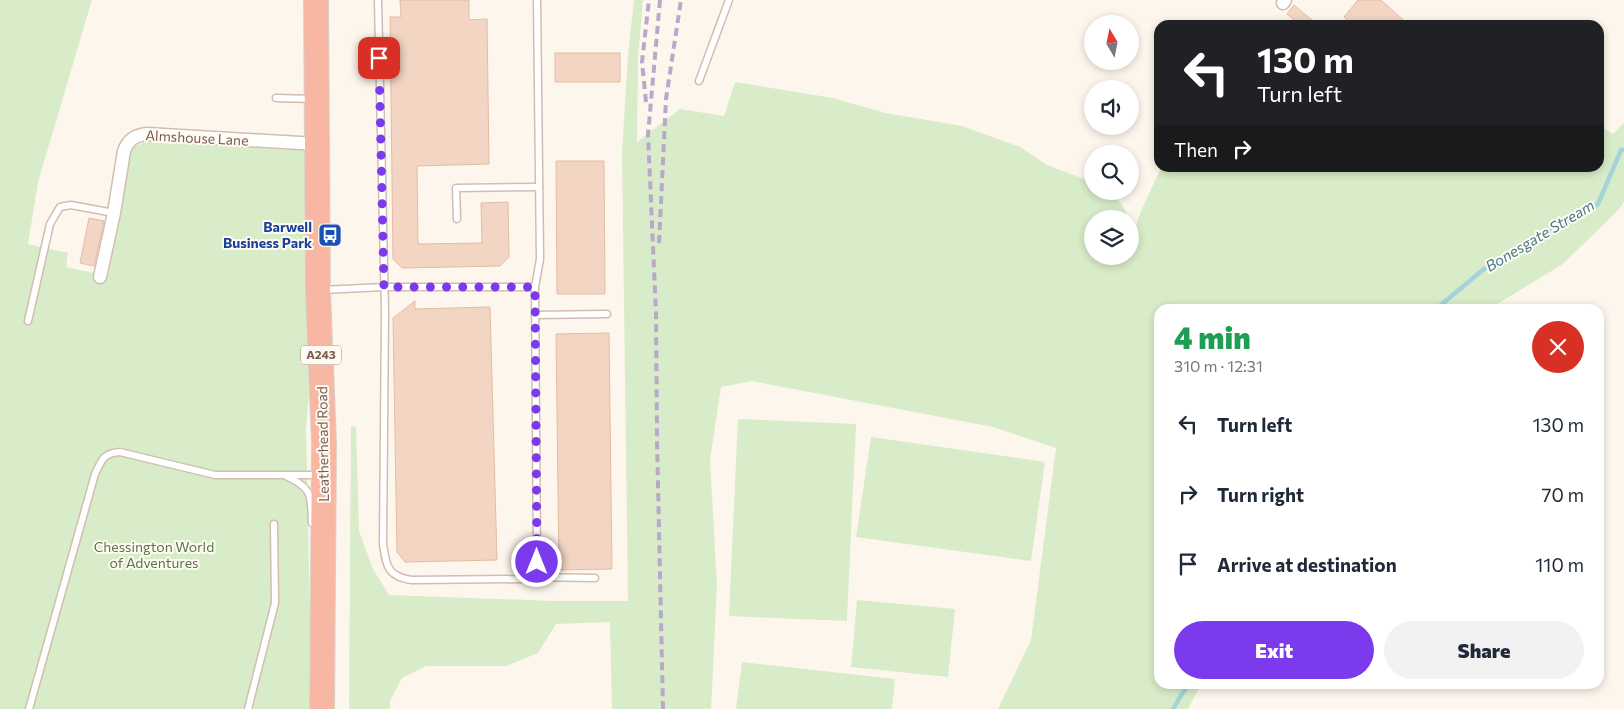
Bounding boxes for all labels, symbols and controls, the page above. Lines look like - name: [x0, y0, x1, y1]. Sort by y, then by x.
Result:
- north arrow: [1084, 15, 1139, 70]
- map controls: [1084, 15, 1139, 265]
- pin: [358, 37, 400, 79]
- text: 130 m: [1257, 37, 1354, 80]
- icon: left: [1174, 40, 1239, 105]
- icon: arrive: [365, 44, 393, 72]
- button: sound: [1084, 80, 1139, 135]
- text: Turn left: [1257, 80, 1342, 107]
- street label: Almshouse Lane: [145, 126, 249, 149]
- icon: right: [1228, 135, 1256, 163]
- text: Then: [1174, 138, 1218, 161]
- button: search: [1084, 145, 1139, 200]
- water label: Bonesgate Stream: [1482, 195, 1597, 275]
- button: layers: [1084, 210, 1139, 265]
- place label: Barwell Business Park: [223, 218, 312, 251]
- bus stop icon: Barwell Business Park: [317, 222, 343, 248]
- text: 4 min: [1174, 318, 1251, 355]
- button: close: [1532, 321, 1584, 373]
- road number: A243: [301, 346, 341, 364]
- text: 310 m · 12:31: [1174, 356, 1263, 375]
- street label: Leatherhead Road: [313, 386, 332, 502]
- icon: left: [1174, 410, 1202, 438]
- text: Turn left: [1217, 413, 1292, 436]
- text: 130 m: [1532, 413, 1584, 436]
- icon: right: [1174, 480, 1202, 508]
- text: Turn right: [1217, 483, 1304, 506]
- text: 70 m: [1541, 483, 1584, 506]
- position arrow: [510, 535, 562, 587]
- park label: Chessington World of Adventures: [94, 538, 214, 571]
- icon: arrive: [1174, 550, 1202, 578]
- text: Arrive at destination: [1217, 553, 1397, 576]
- text: 110 m: [1535, 553, 1584, 576]
- button: Exit: [1174, 621, 1374, 679]
- button: Share: [1384, 621, 1584, 679]

